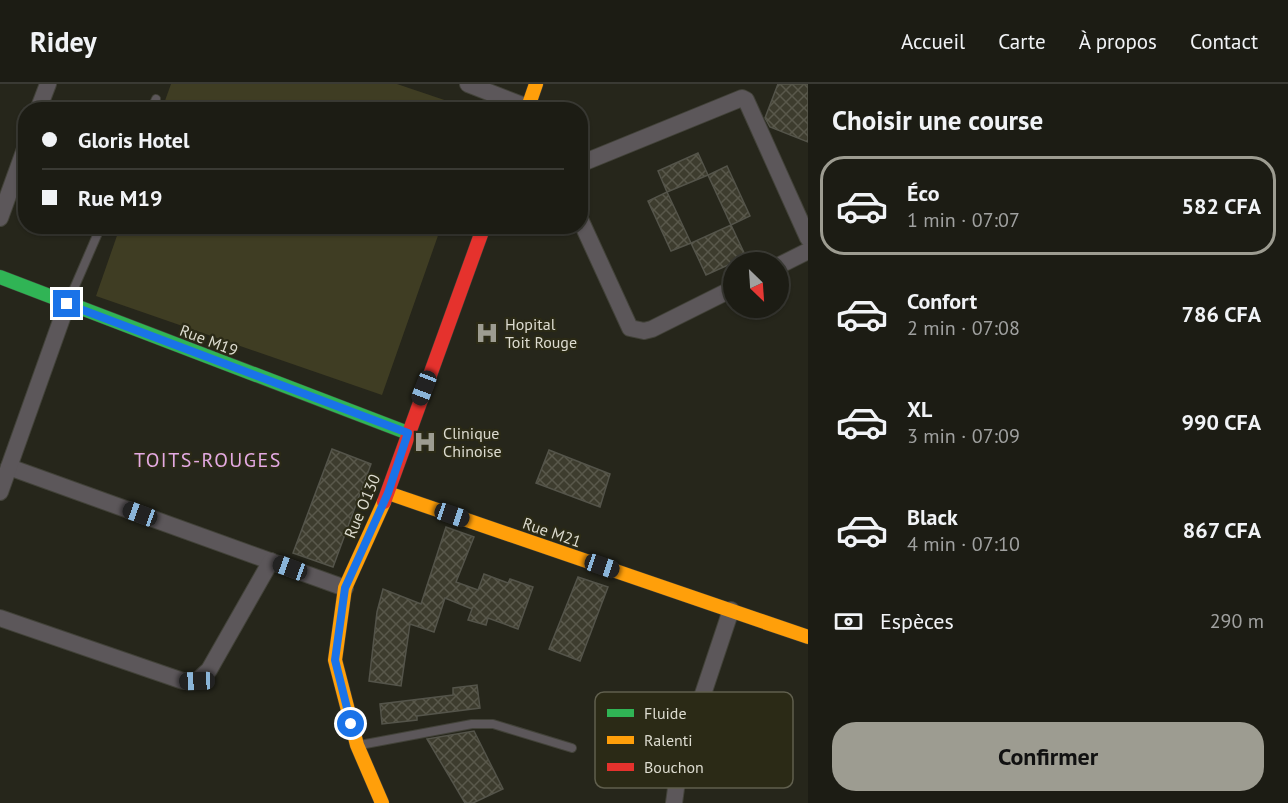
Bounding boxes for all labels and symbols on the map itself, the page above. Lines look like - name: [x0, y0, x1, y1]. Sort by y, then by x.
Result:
- north arrow: [723, 252, 789, 318]
- route end: [53, 290, 80, 317]
- place label: Hopital Toit Rouge: [505, 314, 577, 352]
- street label: Rue M19: [177, 320, 241, 360]
- hospital icon: Hopital Toit Rouge: [474, 320, 500, 346]
- car: [409, 368, 439, 408]
- place label: Clinique Chinoise: [443, 423, 502, 461]
- hospital icon: Clinique Chinoise: [412, 429, 438, 455]
- district label: TOITS-ROUGES: [134, 447, 282, 473]
- street label: Rue O130: [340, 471, 384, 541]
- car: [120, 499, 160, 529]
- car: [432, 501, 472, 529]
- street label: Rue M21: [520, 513, 584, 551]
- car: [582, 552, 622, 580]
- car: [270, 553, 310, 583]
- car: [179, 671, 215, 691]
- legend: [595, 692, 793, 788]
- text: Fluide: [644, 703, 687, 723]
- route start: [337, 710, 364, 737]
- text: Ralenti: [644, 730, 693, 750]
- text: Bouchon: [644, 757, 704, 777]

